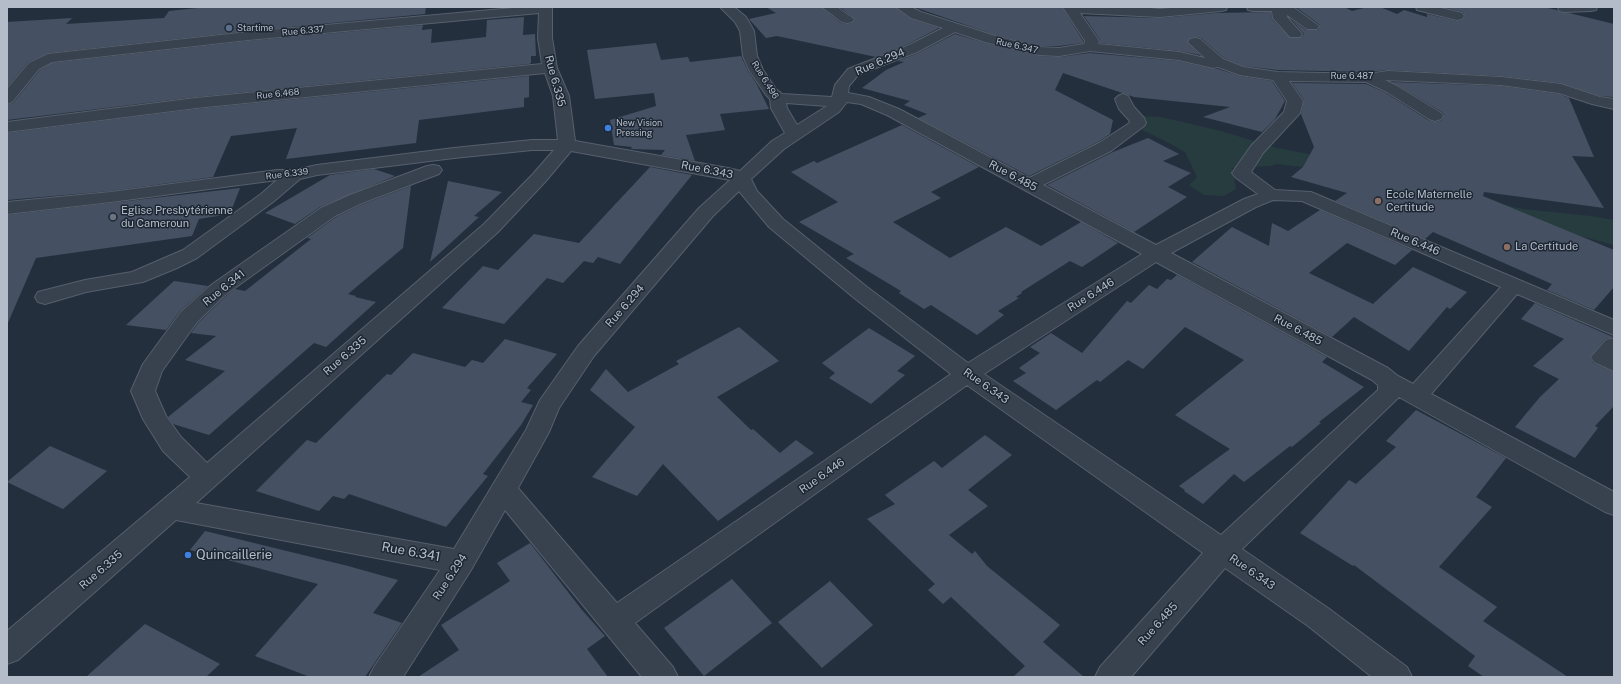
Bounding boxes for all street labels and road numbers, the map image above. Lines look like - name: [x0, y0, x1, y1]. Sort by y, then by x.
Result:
- street label: Rue 6.337: [281, 24, 325, 38]
- street label: Rue 6.347: [995, 36, 1039, 56]
- street label: Rue 6.294: [853, 46, 907, 78]
- street label: Rue 6.335: [542, 54, 568, 108]
- street label: Rue 6.496: [749, 59, 781, 101]
- street label: Rue 6.487: [1331, 71, 1373, 81]
- street label: Rue 6.468: [256, 86, 300, 102]
- street label: Rue 6.343: [680, 158, 734, 182]
- street label: Rue 6.485: [987, 158, 1039, 194]
- street label: Rue 6.339: [265, 166, 309, 182]
- street label: Rue 6.446: [1388, 226, 1442, 258]
- street label: Rue 6.341: [200, 267, 248, 309]
- street label: Rue 6.446: [1065, 275, 1117, 315]
- street label: Rue 6.294: [603, 282, 647, 330]
- street label: Rue 6.485: [1272, 312, 1324, 348]
- street label: Rue 6.335: [321, 334, 369, 378]
- street label: Rue 6.343: [961, 365, 1011, 407]
- street label: Rue 6.446: [797, 456, 847, 496]
- street label: Rue 6.341: [380, 539, 442, 565]
- street label: Rue 6.335: [77, 548, 125, 592]
- street label: Rue 6.294: [430, 551, 470, 603]
- street label: Rue 6.343: [1227, 551, 1277, 593]
- street label: Rue 6.485: [1135, 600, 1181, 648]

